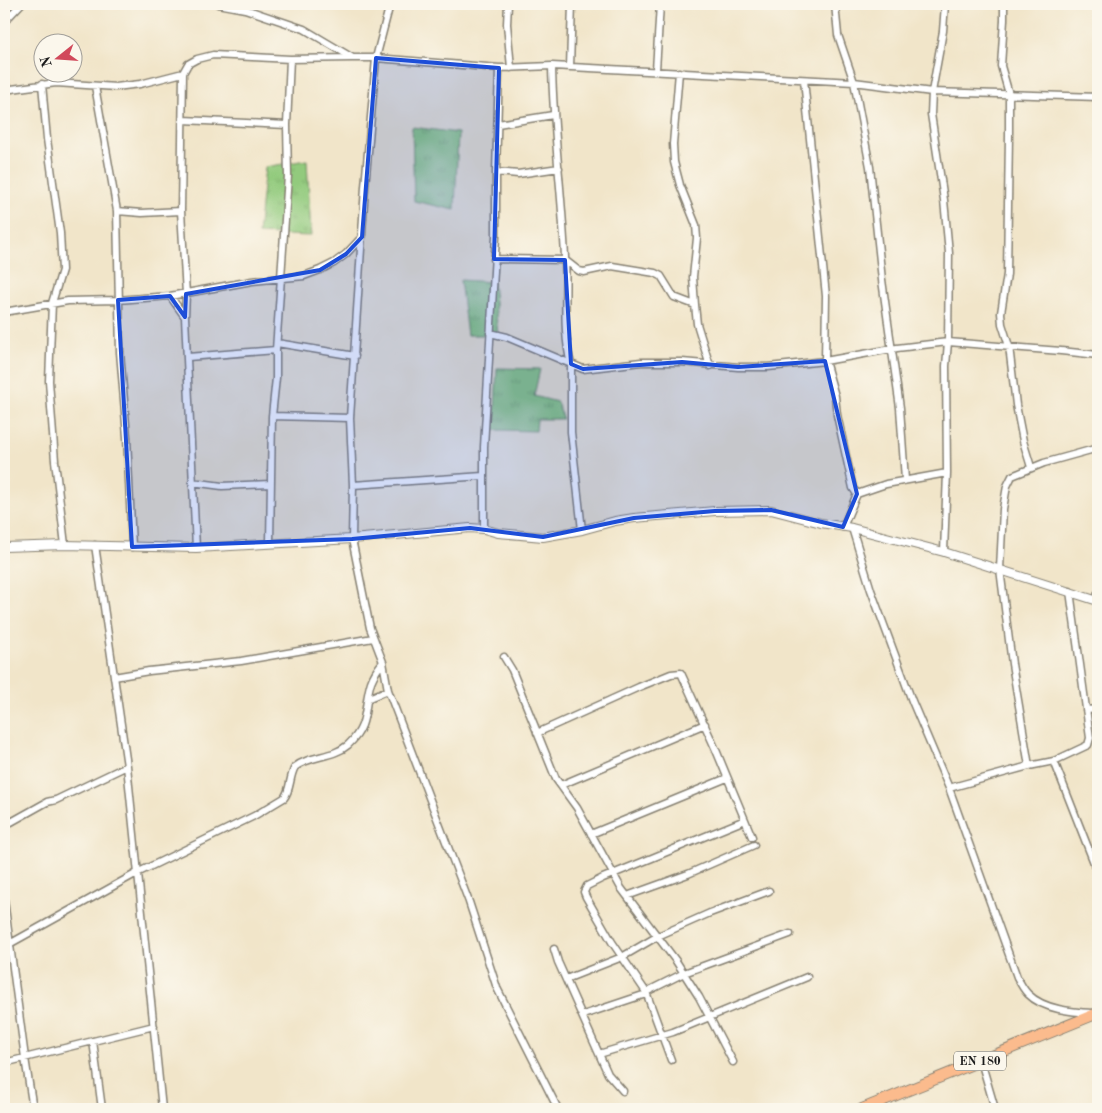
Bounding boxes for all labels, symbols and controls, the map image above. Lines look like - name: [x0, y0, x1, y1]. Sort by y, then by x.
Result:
- north arrow: [32, 32, 82, 82]
- text: N: [38, 54, 55, 69]
- road number: EN 180: [954, 1052, 1006, 1070]

